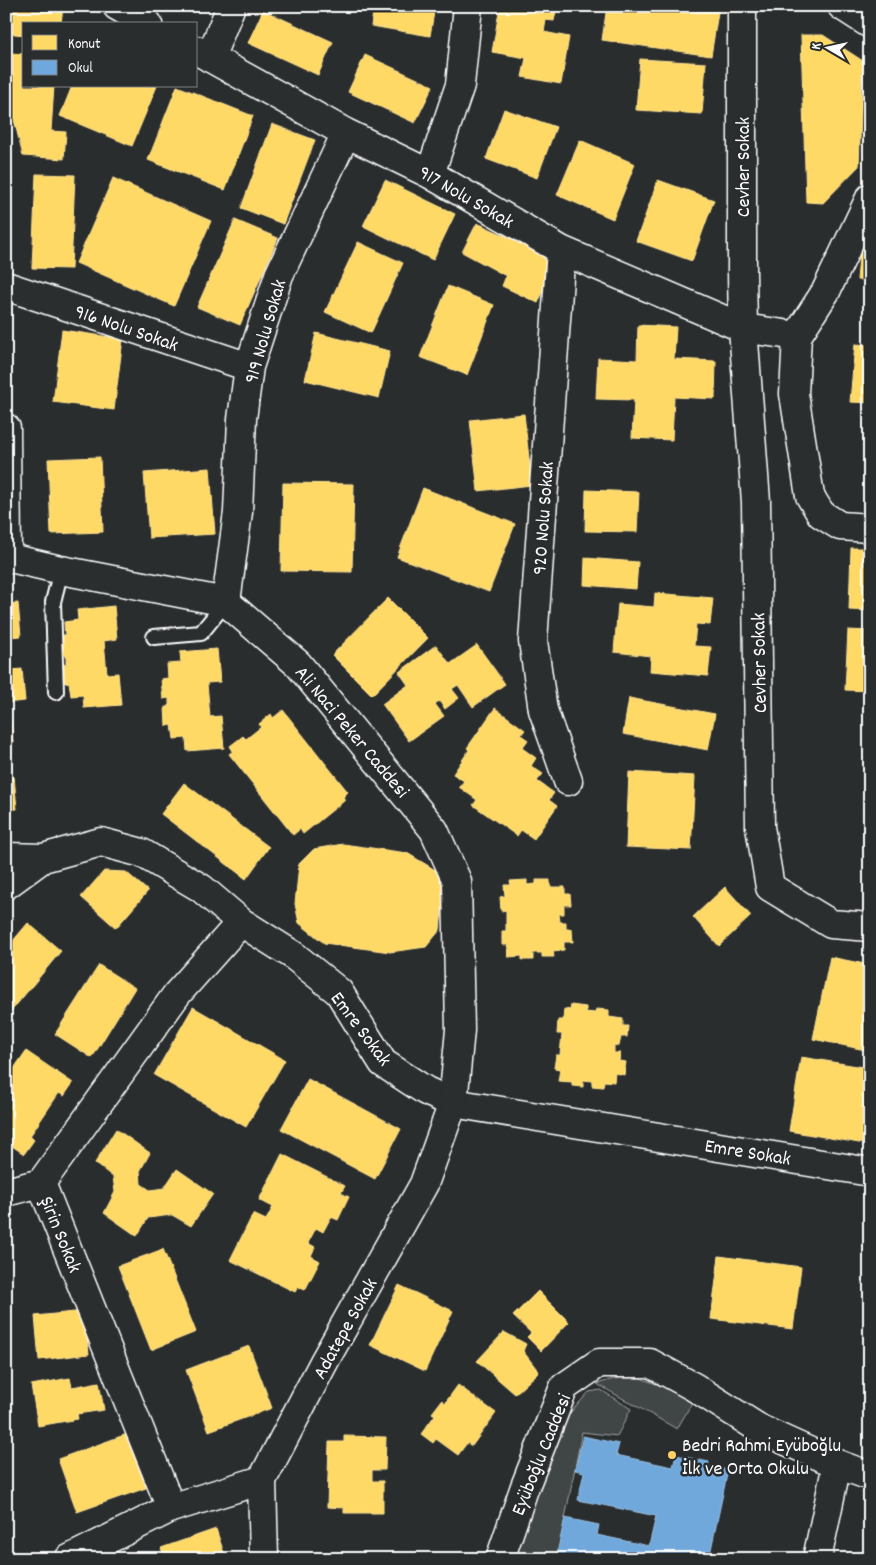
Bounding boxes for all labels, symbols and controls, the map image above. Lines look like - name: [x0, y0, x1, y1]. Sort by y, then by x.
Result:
- legend: [22, 22, 198, 88]
- north arrow: [804, 22, 854, 72]
- text: Konut: [68, 34, 101, 56]
- text: K: [807, 41, 828, 51]
- text: Okul: [68, 58, 93, 80]
- street label: Cevher Sokak: [731, 117, 759, 217]
- street label: 917 Nolu Sokak: [413, 160, 518, 237]
- street label: 919 Nolu Sokak: [239, 276, 295, 387]
- street label: 916 Nolu Sokak: [70, 299, 182, 361]
- street label: 920 Nolu Sokak: [527, 461, 563, 576]
- street label: Cevher Sokak: [746, 612, 776, 713]
- street label: Ali Naci Peker Caddesi: [287, 661, 415, 805]
- street label: Emre Sokak: [322, 987, 397, 1073]
- street label: Emre Sokak: [702, 1133, 793, 1175]
- street label: Şirin Sokak: [31, 1193, 87, 1278]
- street label: Adatepe Sokak: [307, 1274, 386, 1385]
- street label: Eyüboğlu Caddesi: [506, 1390, 580, 1520]
- place label: Bedri Rahmi Eyüboğlu İlk ve Orta Okulu: [682, 1433, 841, 1484]
- marker: Bedri Rahmi Eyüboğlu İlk ve Orta Okulu: [666, 1449, 678, 1461]

